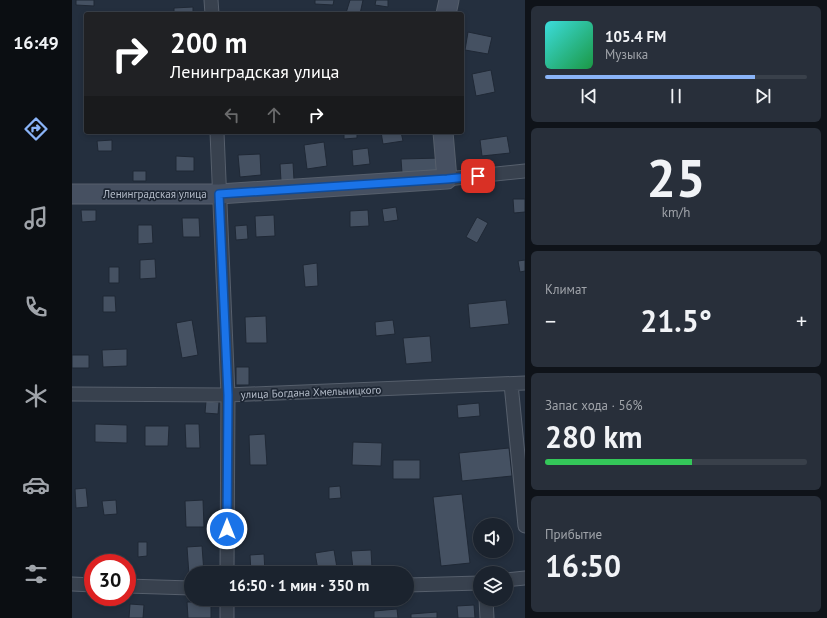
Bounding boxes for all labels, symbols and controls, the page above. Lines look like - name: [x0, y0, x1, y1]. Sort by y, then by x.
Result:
- text: 200 m: [170, 24, 247, 61]
- text: 105.4 FM: [605, 27, 666, 46]
- icon: right: [104, 28, 156, 80]
- text: 16:49: [13, 31, 59, 54]
- text: Музыка: [605, 46, 648, 63]
- text: Ленинградская улица: [170, 60, 340, 83]
- icon: previous: [578, 85, 600, 107]
- icon: pause: [665, 85, 687, 107]
- icon: next: [752, 85, 774, 107]
- icon: left: [221, 104, 243, 126]
- icon: ahead: [263, 104, 285, 126]
- icon: right: [305, 104, 327, 126]
- icon: directions: [22, 115, 50, 143]
- text: 25: [647, 144, 705, 211]
- pin: [461, 159, 495, 193]
- icon: arrive: [467, 165, 489, 187]
- street label: Ленинградская улица: [102, 187, 207, 201]
- icon: music: [22, 204, 50, 232]
- text: km/h: [662, 204, 690, 221]
- text: Климат: [545, 281, 587, 298]
- icon: phone: [22, 293, 50, 321]
- text: 21.5°: [640, 301, 712, 340]
- text: −: [545, 307, 556, 335]
- text: +: [796, 307, 807, 335]
- icon: climate: [22, 382, 50, 410]
- street label: улица Богдана Хмельницкого: [240, 383, 382, 401]
- text: Запас хода · 56%: [545, 397, 643, 414]
- text: 280 km: [545, 417, 643, 456]
- icon: car: [22, 471, 50, 499]
- position arrow: [206, 508, 248, 550]
- map controls: [473, 518, 513, 606]
- button: sound: [473, 518, 513, 558]
- text: Прибытие: [545, 526, 602, 543]
- text: 16:50: [545, 546, 621, 585]
- speed limit sign: 30: [84, 554, 136, 606]
- icon: filters: [22, 560, 50, 588]
- button: layers: [473, 566, 513, 606]
- text: 16:50 · 1 мин · 350 m: [229, 576, 369, 595]

